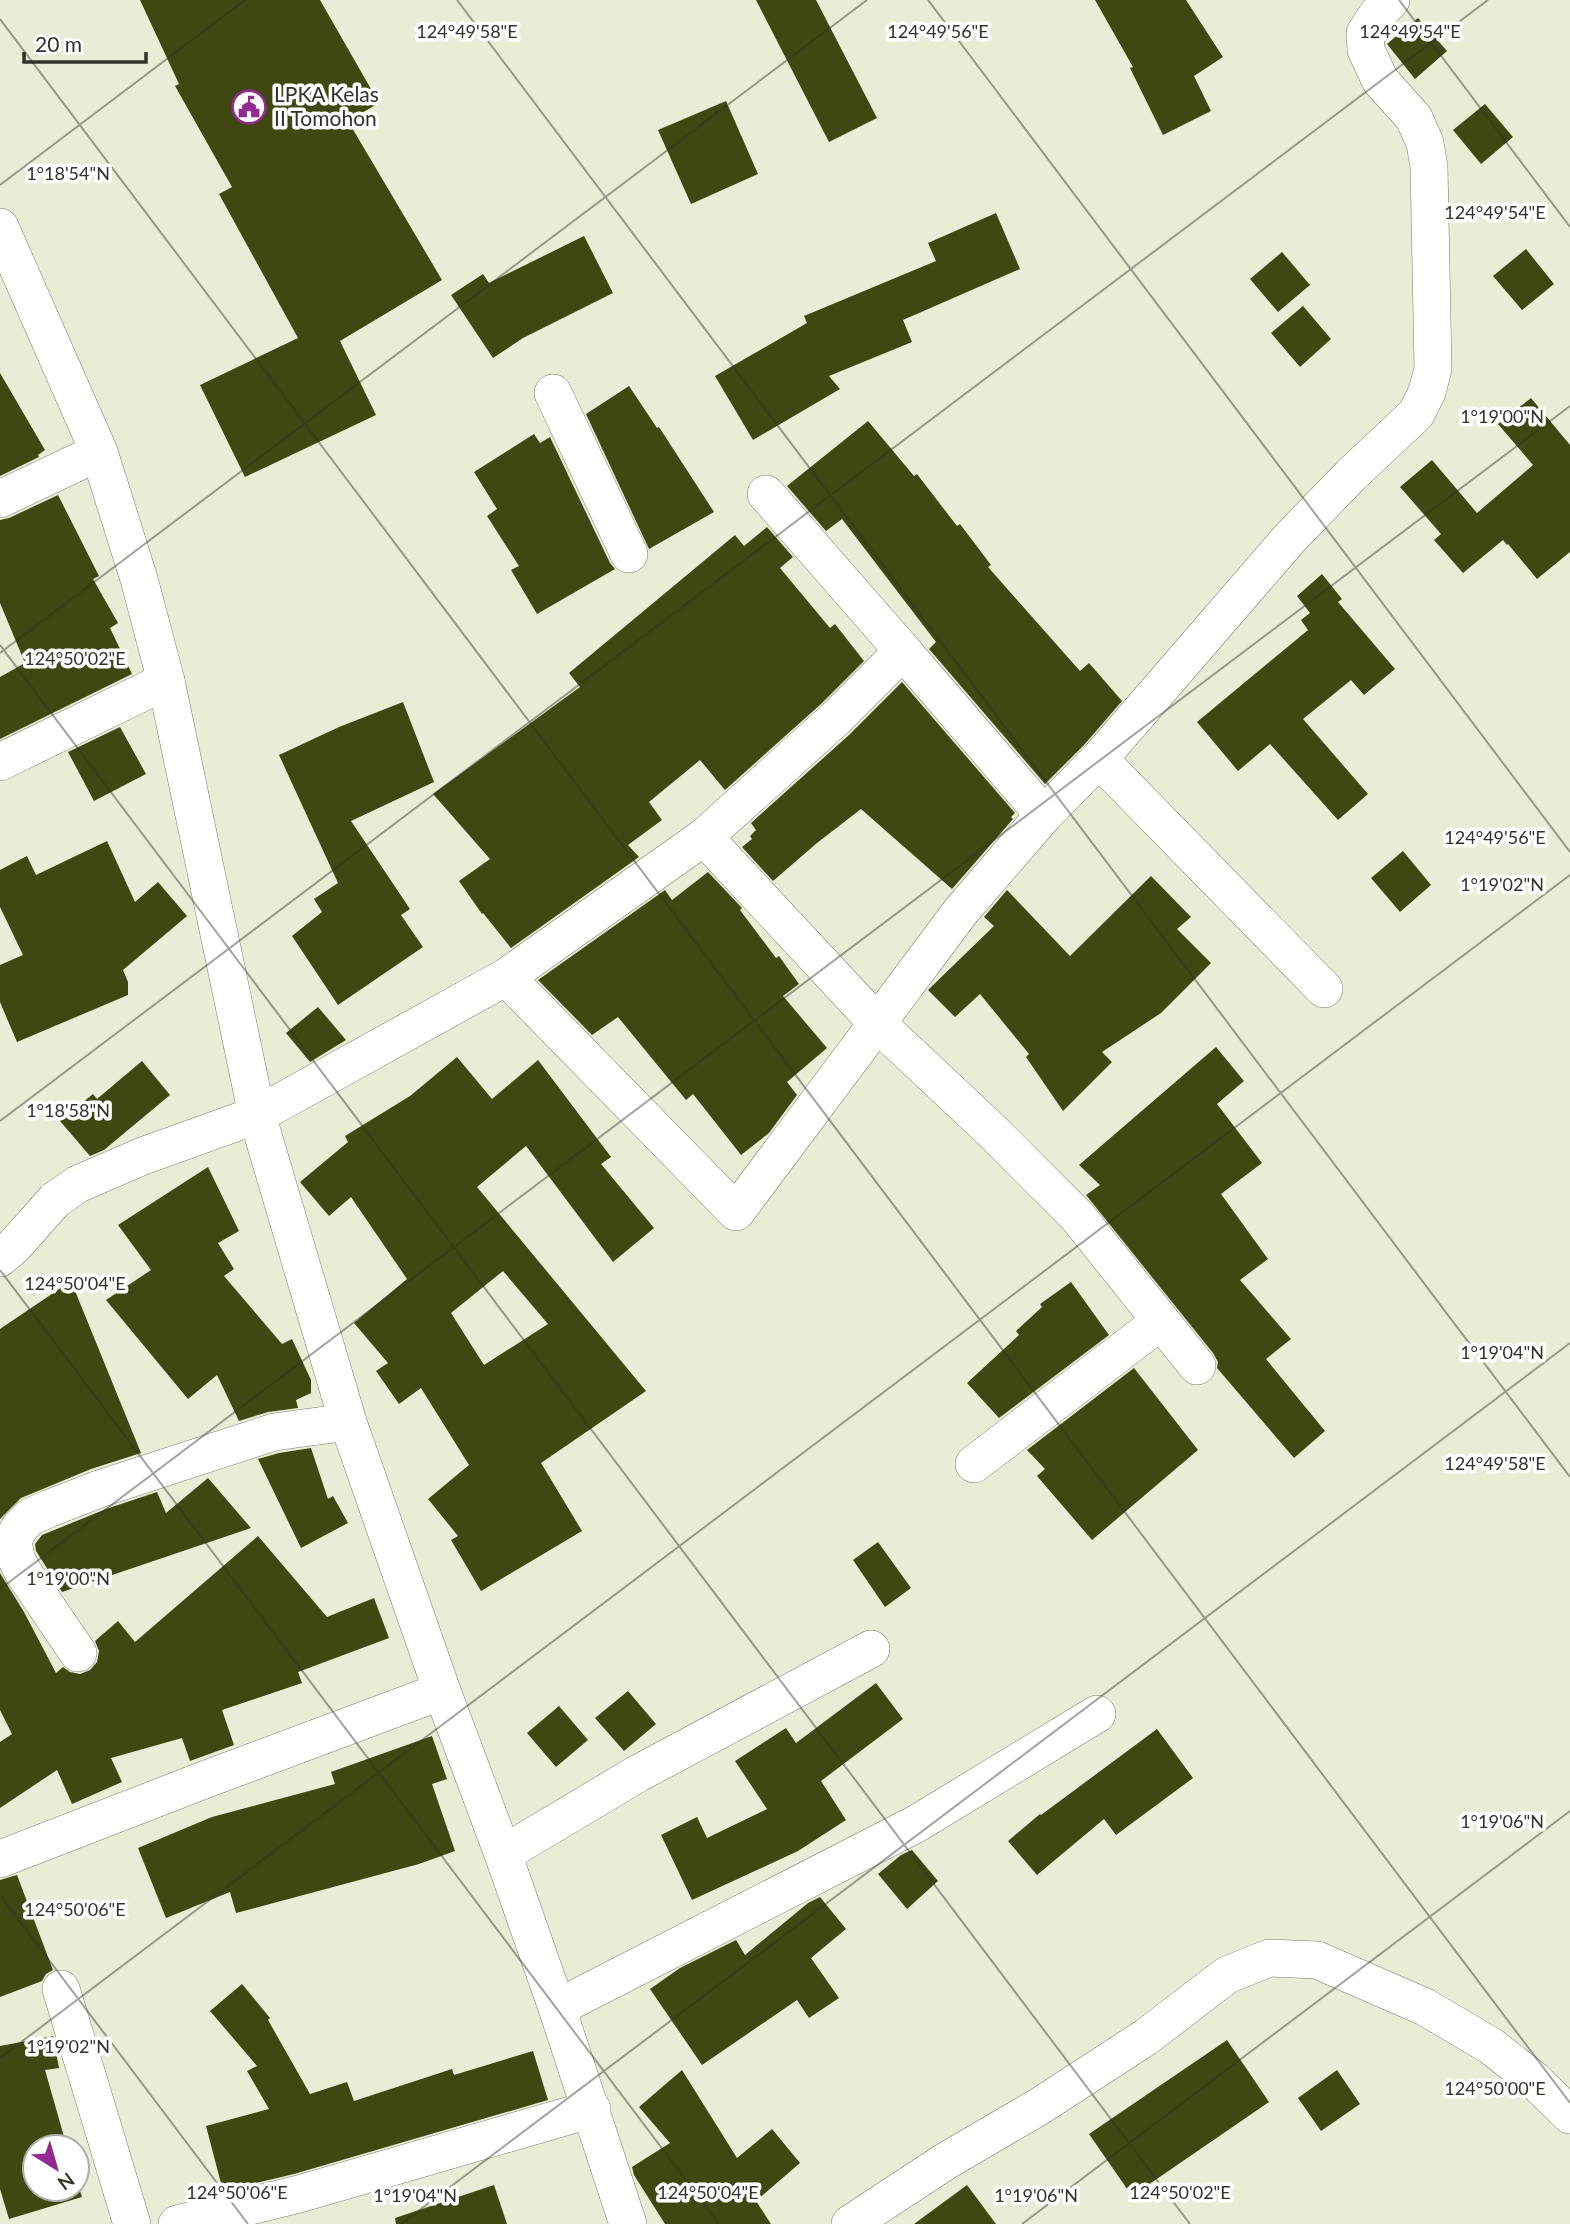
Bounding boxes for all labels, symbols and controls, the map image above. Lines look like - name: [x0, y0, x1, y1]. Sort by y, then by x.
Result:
- text: 124°49'58"E: [416, 20, 518, 42]
- text: 124°49'56"E: [887, 20, 989, 42]
- text: 124°49'54"E: [1359, 20, 1461, 42]
- scale bar: [24, 21, 147, 65]
- text: 20 m: [35, 31, 82, 56]
- place label: LPKA Kelas II Tomohon: [274, 81, 379, 130]
- public building icon: LPKA Kelas II Tomohon: [230, 88, 268, 126]
- text: 1°18'54"N: [26, 162, 110, 184]
- text: 124°49'54"E: [1444, 201, 1546, 223]
- text: 1°19'00"N: [1460, 405, 1544, 427]
- text: 124°50'02"E: [24, 647, 126, 669]
- text: 124°49'56"E: [1444, 826, 1546, 848]
- text: 1°19'02"N: [1460, 873, 1544, 895]
- text: 1°18'58"N: [26, 1099, 110, 1121]
- text: 124°50'04"E: [24, 1272, 126, 1294]
- text: 1°19'04"N: [1460, 1341, 1544, 1363]
- text: 124°49'58"E: [1444, 1452, 1546, 1474]
- text: 1°19'00"N: [26, 1567, 110, 1589]
- text: 1°19'06"N: [1460, 1810, 1544, 1832]
- text: 124°50'06"E: [24, 1898, 126, 1920]
- text: 1°19'02"N: [26, 2035, 110, 2057]
- text: 124°50'00"E: [1444, 2077, 1546, 2099]
- north arrow: [21, 2133, 91, 2203]
- text: N: [54, 2168, 79, 2196]
- text: 124°50'06"E: [186, 2181, 288, 2203]
- text: 124°50'04"E: [657, 2181, 759, 2203]
- text: 124°50'02"E: [1129, 2181, 1231, 2203]
- text: 1°19'04"N: [373, 2184, 457, 2206]
- text: 1°19'06"N: [994, 2184, 1078, 2206]

